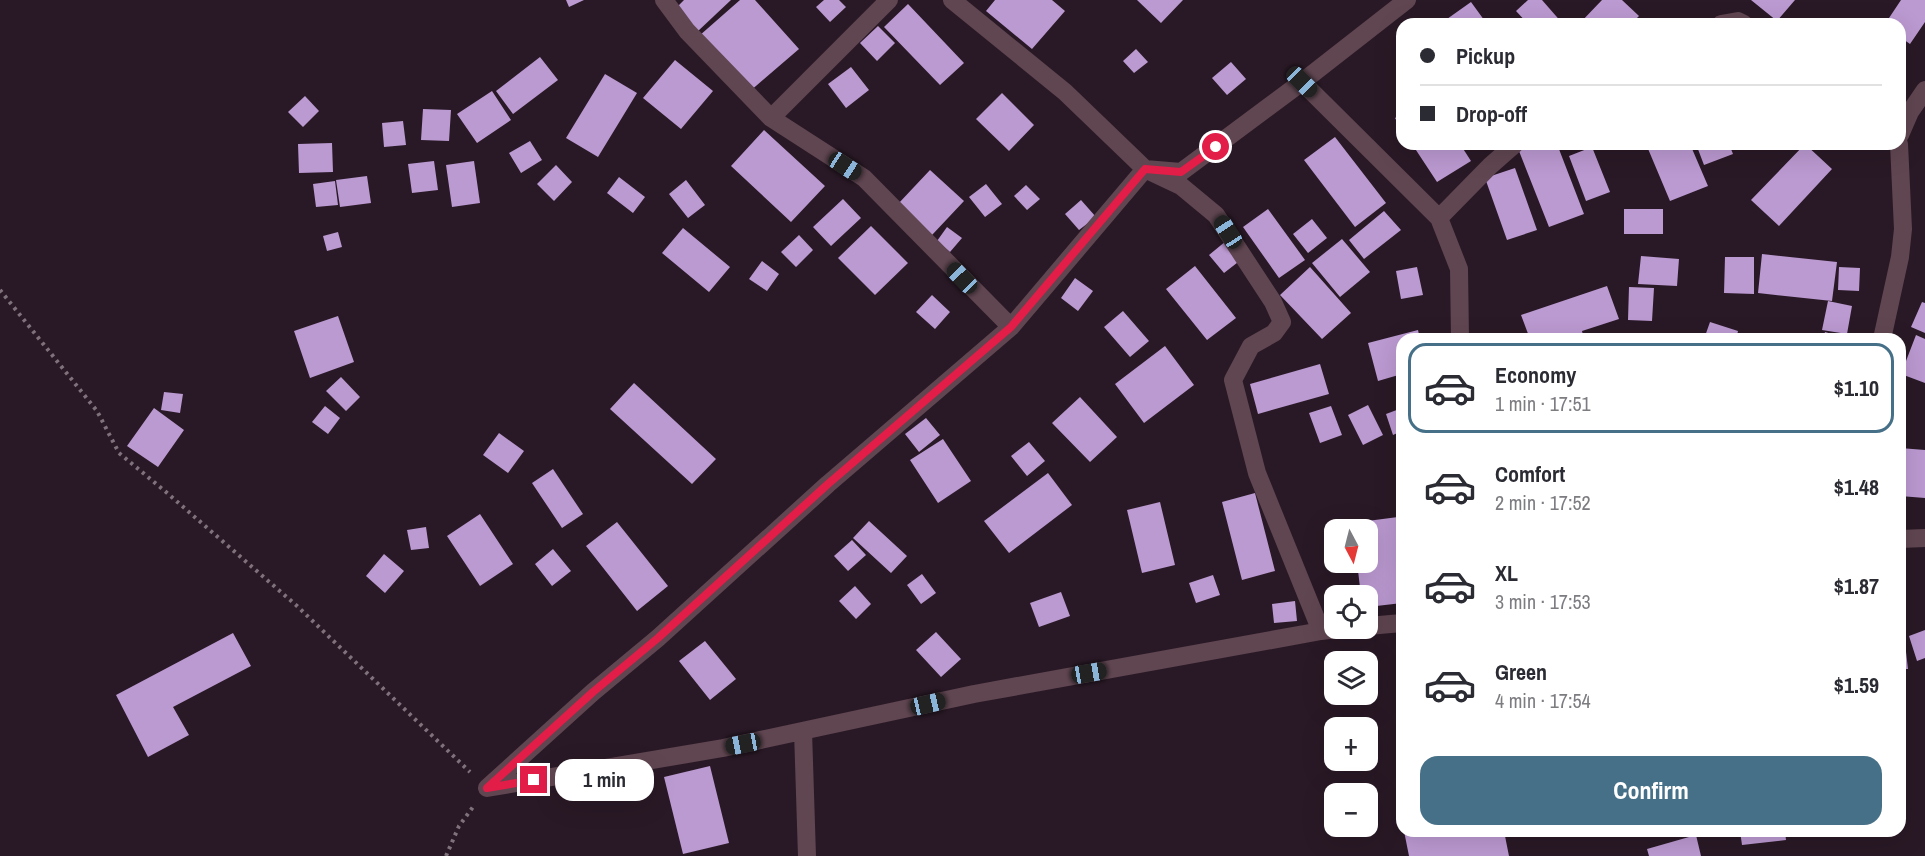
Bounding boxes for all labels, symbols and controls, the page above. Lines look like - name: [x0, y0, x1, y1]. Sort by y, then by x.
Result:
- text: Pickup: [1456, 41, 1515, 71]
- car: [1283, 63, 1321, 101]
- text: Drop-off: [1456, 99, 1527, 129]
- route start: [1202, 133, 1229, 160]
- car: [825, 149, 865, 183]
- car: [1211, 212, 1245, 252]
- car: [943, 259, 981, 297]
- text: Economy: [1495, 360, 1576, 390]
- icon: car: [1423, 361, 1477, 415]
- text: $1.10: [1834, 373, 1879, 403]
- text: 1 min · 17:51: [1495, 390, 1591, 417]
- text: Comfort: [1495, 459, 1565, 489]
- icon: car: [1423, 460, 1477, 514]
- text: $1.48: [1834, 472, 1879, 502]
- text: 2 min · 17:52: [1495, 489, 1591, 516]
- north arrow: [1324, 519, 1378, 573]
- map controls: [1324, 519, 1378, 837]
- text: XL: [1495, 558, 1518, 588]
- icon: car: [1423, 559, 1477, 613]
- text: $1.87: [1834, 571, 1879, 601]
- button: locate: [1324, 585, 1378, 639]
- text: 3 min · 17:53: [1495, 588, 1591, 615]
- button: layers: [1324, 651, 1378, 705]
- text: Green: [1495, 657, 1547, 687]
- icon: car: [1423, 658, 1477, 712]
- car: [1070, 661, 1108, 685]
- text: $1.59: [1834, 670, 1879, 700]
- text: 4 min · 17:54: [1495, 687, 1591, 714]
- car: [908, 691, 948, 717]
- button: +: [1324, 717, 1378, 771]
- car: [724, 732, 762, 756]
- button: Confirm: [1420, 756, 1882, 825]
- callout: 1 min: [555, 759, 654, 801]
- route end: [520, 766, 547, 793]
- text: 1 min: [583, 766, 626, 793]
- button: −: [1324, 783, 1378, 837]

